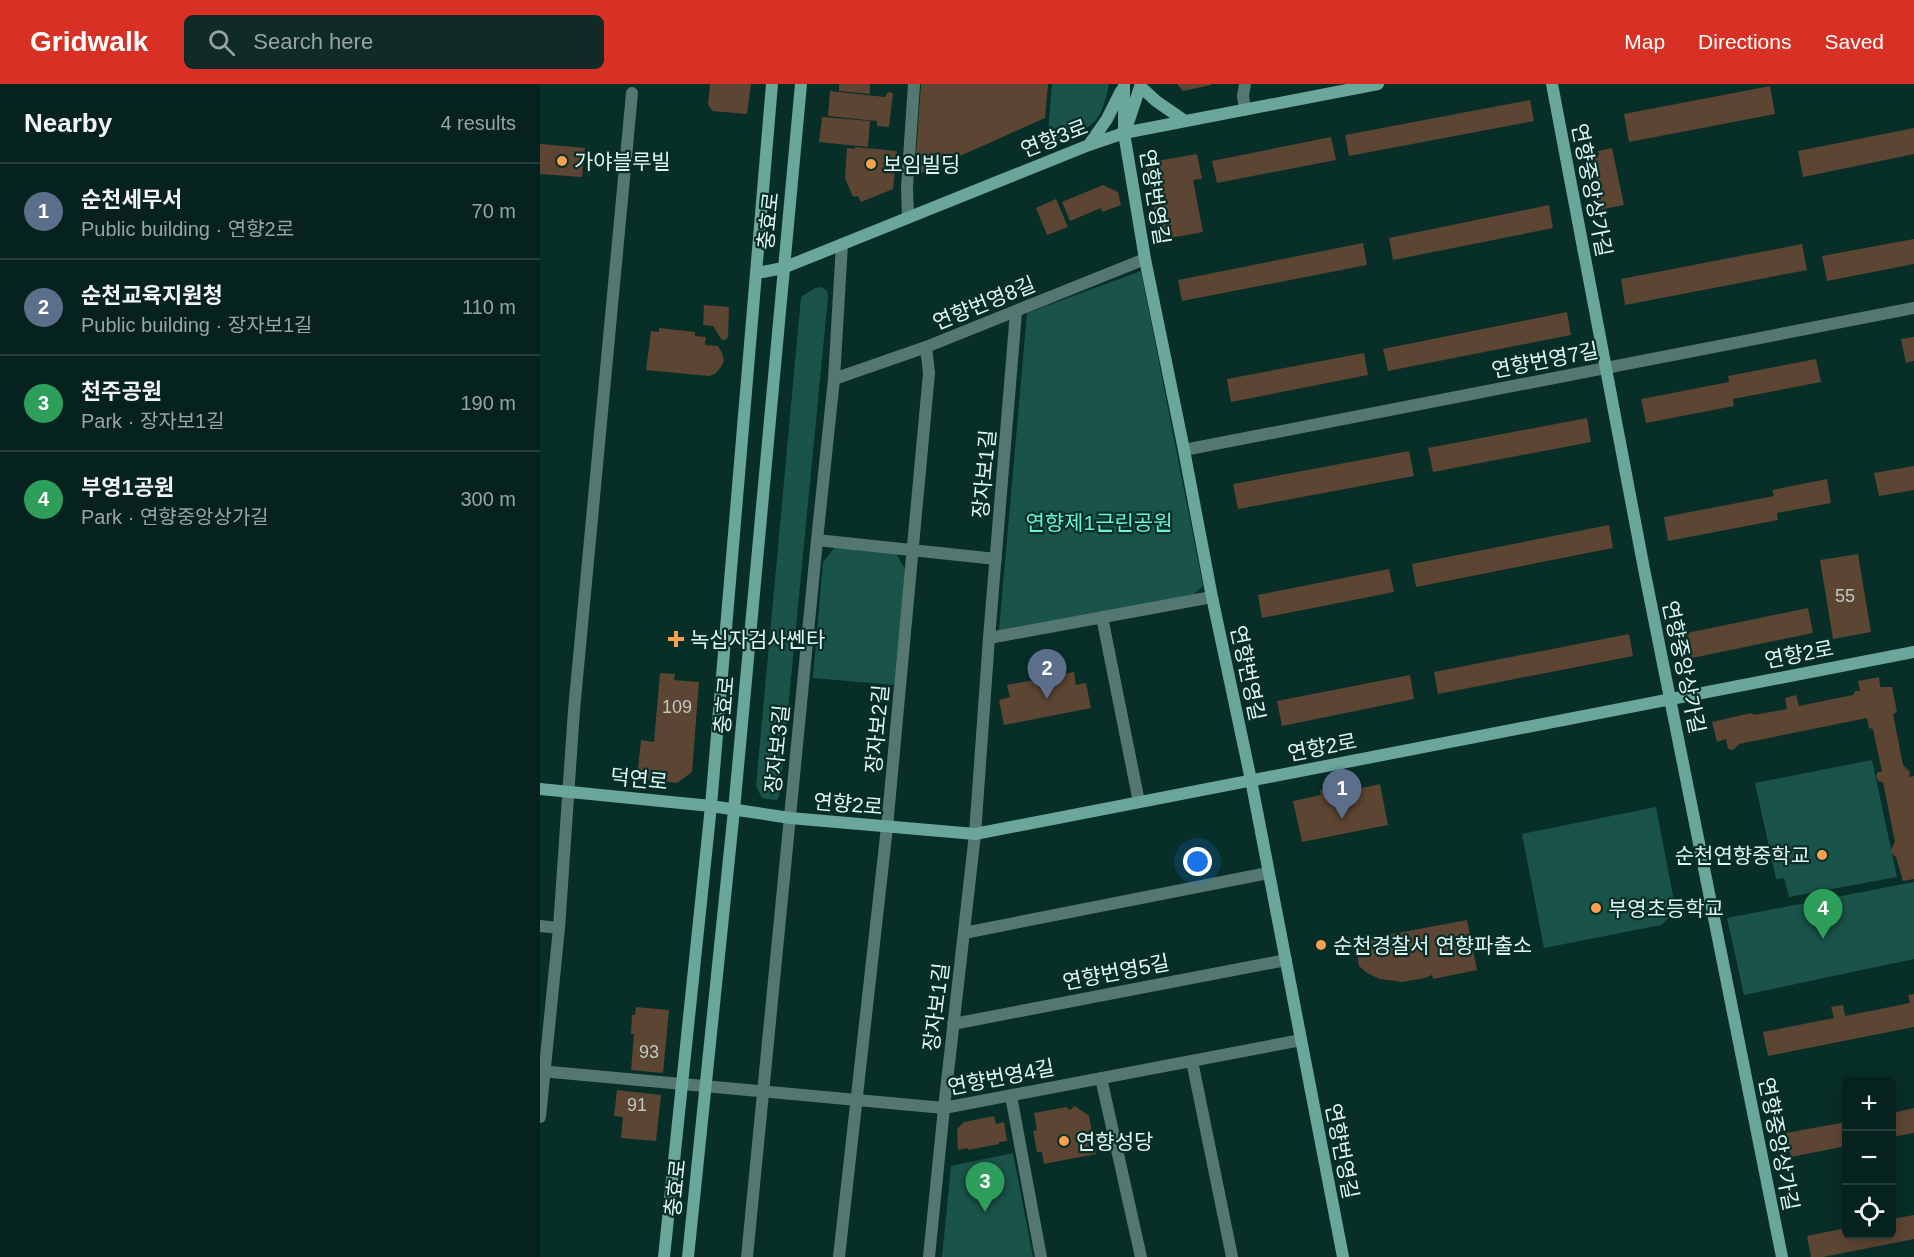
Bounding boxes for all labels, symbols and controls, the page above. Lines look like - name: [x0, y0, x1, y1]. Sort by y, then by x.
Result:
- search box: [184, 15, 604, 69]
- text: Gridwalk: [30, 26, 148, 57]
- icon: search: [205, 26, 238, 59]
- text: Search here: [253, 29, 373, 54]
- text: Map: [1624, 30, 1665, 53]
- text: Directions: [1698, 30, 1791, 53]
- text: Saved: [1824, 30, 1884, 53]
- text: Nearby: [24, 108, 112, 138]
- text: 4 results: [440, 112, 516, 134]
- street label: 연향3로: [1017, 115, 1091, 161]
- street label: 연향중앙상가길: [1568, 121, 1616, 259]
- street label: 연향번영길: [1136, 147, 1174, 247]
- place label: 가야블루빌: [574, 150, 671, 173]
- place label: 보임빌딩: [883, 153, 960, 176]
- marker: 가야블루빌: [555, 154, 569, 168]
- marker: 보임빌딩: [864, 157, 878, 171]
- text: 순천세무서: [81, 187, 182, 212]
- street label: 충효로: [754, 191, 782, 251]
- text: 1: [38, 200, 49, 222]
- text: 70 m: [472, 200, 516, 222]
- text: Public building · 연향2로: [81, 218, 294, 240]
- street label: 연향번영8길: [929, 272, 1039, 334]
- text: 순천교육지원청: [81, 283, 223, 308]
- text: 2: [38, 296, 49, 318]
- text: 110 m: [462, 296, 516, 318]
- text: Public building · 장자보1길: [81, 314, 312, 336]
- street label: 연향번영7길: [1490, 338, 1600, 382]
- text: 천주공원: [81, 379, 162, 404]
- text: 3: [38, 392, 49, 414]
- text: 190 m: [460, 392, 516, 414]
- text: Park · 장자보1길: [81, 410, 225, 432]
- street label: 장자보1길: [969, 429, 999, 519]
- text: 부영1공원: [81, 475, 174, 500]
- text: 4: [38, 488, 49, 510]
- text: 300 m: [460, 488, 516, 510]
- text: Park · 연향중앙상가길: [81, 506, 269, 528]
- park label: 연향제1근린공원: [1026, 511, 1172, 534]
- house number: 55: [1835, 586, 1855, 606]
- street label: 연향중앙상가길: [1659, 598, 1709, 736]
- street label: 연향번영길: [1227, 623, 1269, 723]
- place label: 녹십자검사쎈타: [690, 628, 825, 651]
- marker: 녹십자검사쎈타: [667, 630, 685, 648]
- street label: 연향2로: [1763, 636, 1835, 672]
- pin: 2: [1028, 650, 1066, 699]
- street label: 충효로: [710, 675, 738, 735]
- street label: 장자보2길: [862, 684, 892, 774]
- house number: 109: [662, 697, 692, 717]
- street label: 장자보3길: [761, 704, 793, 794]
- street label: 연향2로: [1286, 729, 1358, 765]
- street label: 덕연로: [609, 765, 669, 793]
- pin: 1: [1322, 770, 1362, 819]
- street label: 연향2로: [812, 790, 884, 818]
- place label: 순천연향중학교: [1675, 844, 1810, 867]
- your location: [1183, 847, 1212, 876]
- marker: 순천연향중학교: [1815, 848, 1829, 862]
- pin: 4: [1804, 890, 1842, 939]
- place label: 부영초등학교: [1608, 897, 1724, 920]
- marker: 부영초등학교: [1589, 901, 1603, 915]
- place label: 순천경찰서 연향파출소: [1333, 934, 1532, 957]
- marker: 순천경찰서 연향파출소: [1314, 938, 1328, 952]
- street label: 연향번영5길: [1061, 950, 1171, 994]
- street label: 장자보1길: [919, 961, 953, 1053]
- house number: 93: [639, 1042, 659, 1062]
- street label: 연향번영4길: [946, 1055, 1056, 1099]
- street label: 연향중앙상가길: [1755, 1075, 1803, 1213]
- map controls: [1842, 1077, 1896, 1239]
- button: +: [1842, 1077, 1896, 1131]
- house number: 91: [627, 1095, 647, 1115]
- street label: 연향번영길: [1321, 1101, 1363, 1201]
- place label: 연향성당: [1076, 1130, 1153, 1153]
- button: −: [1842, 1131, 1896, 1185]
- marker: 연향성당: [1057, 1134, 1071, 1148]
- street label: 충효로: [661, 1158, 689, 1218]
- pin: 3: [966, 1162, 1004, 1212]
- button: locate: [1842, 1185, 1896, 1239]

